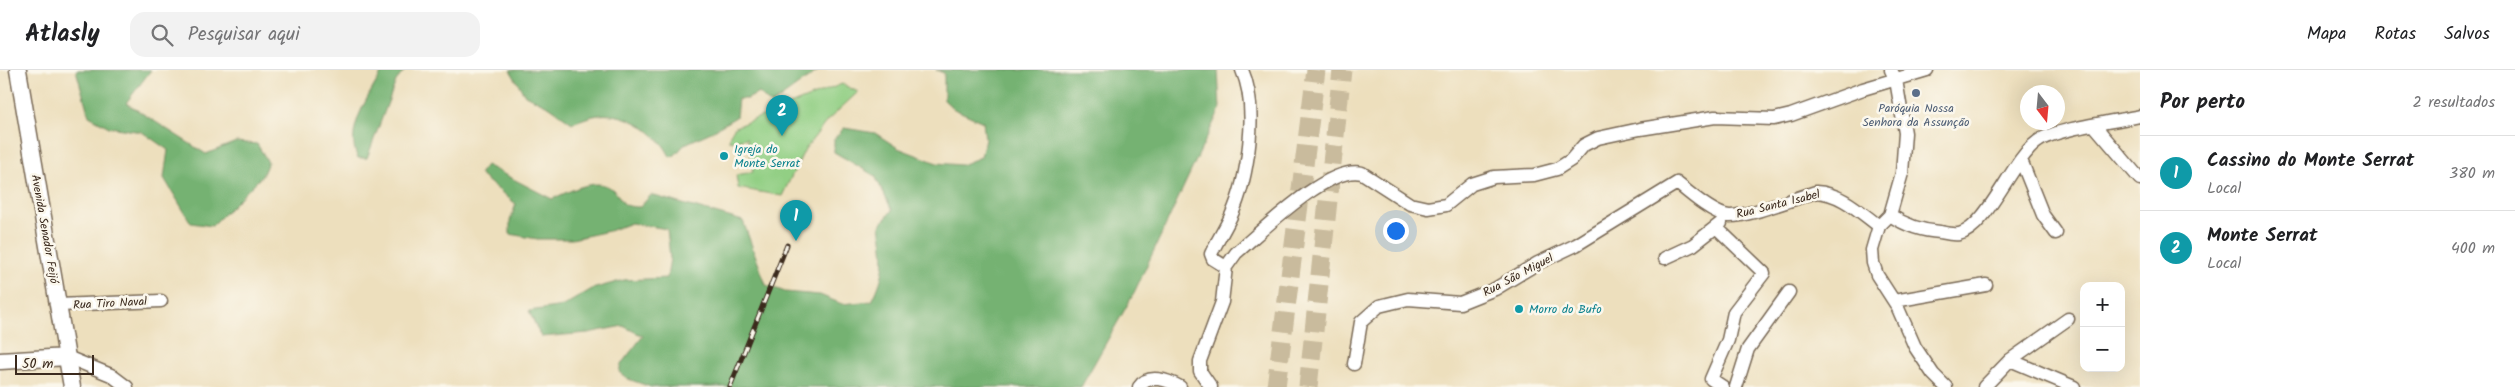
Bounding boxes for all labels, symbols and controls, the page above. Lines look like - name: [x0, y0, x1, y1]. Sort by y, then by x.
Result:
- search box: [130, 12, 480, 57]
- text: Atlasly: [25, 15, 100, 54]
- text: Pesquisar aqui: [188, 20, 300, 50]
- text: Mapa: [2307, 20, 2346, 49]
- text: Rotas: [2374, 20, 2416, 49]
- text: Salvos: [2444, 20, 2490, 49]
- icon: search: [148, 21, 176, 49]
- north arrow: [2020, 85, 2065, 130]
- text: Por perto: [2160, 86, 2245, 119]
- marker: Paróquia Nossa Senhora da Assunção: [1910, 87, 1922, 99]
- text: 2 resultados: [2413, 90, 2495, 115]
- pin: 2: [766, 95, 798, 136]
- place label: Paróquia Nossa Senhora da Assunção: [1862, 99, 1970, 132]
- place label: Igreja do Monte Serrat: [734, 140, 801, 173]
- text: Cassino do Monte Serrat: [2207, 146, 2414, 176]
- marker: Igreja do Monte Serrat: [718, 150, 730, 162]
- text: 1: [2174, 161, 2178, 186]
- text: 380 m: [2449, 161, 2495, 186]
- street label: Avenida Senador Feijó: [26, 173, 64, 286]
- text: Local: [2207, 176, 2242, 201]
- street label: Rua Santa Isabel: [1734, 185, 1822, 224]
- pin: 1: [780, 200, 812, 241]
- your location: [1383, 218, 1409, 244]
- text: Monte Serrat: [2207, 221, 2318, 251]
- text: 2: [2171, 236, 2181, 261]
- text: 400 m: [2451, 236, 2495, 261]
- street label: Rua São Miguel: [1479, 249, 1557, 302]
- text: Local: [2207, 251, 2242, 276]
- map controls: [2080, 282, 2125, 372]
- button: +: [2080, 282, 2125, 327]
- street label: Rua Tiro Naval: [73, 292, 148, 315]
- place label: Morro do Bufo: [1529, 300, 1602, 319]
- marker: Morro do Bufo: [1513, 303, 1525, 315]
- button: −: [2080, 327, 2125, 372]
- scale bar: [15, 352, 94, 375]
- text: 50 m: [22, 353, 53, 375]

